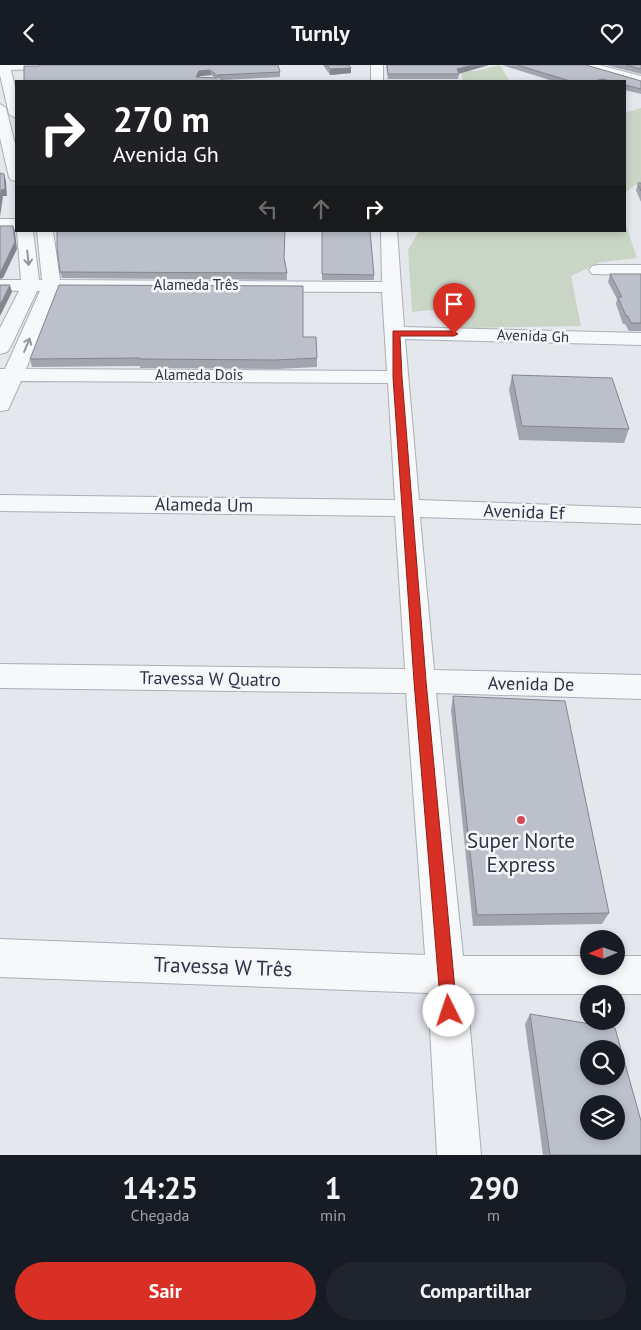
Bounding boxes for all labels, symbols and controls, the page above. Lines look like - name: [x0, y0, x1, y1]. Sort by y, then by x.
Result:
- icon: back: [15, 19, 43, 47]
- text: Turnly: [291, 19, 350, 47]
- icon: heart: [598, 19, 626, 47]
- text: 270 m: [113, 96, 210, 142]
- icon: right: [30, 100, 95, 165]
- text: Avenida Gh: [113, 140, 219, 168]
- icon: left: [254, 195, 282, 223]
- icon: ahead: [307, 195, 335, 223]
- icon: right: [360, 195, 388, 223]
- one-way arrow: [23, 250, 33, 266]
- street label: Alameda Três: [153, 275, 239, 294]
- pin: [433, 283, 475, 334]
- icon: arrive: [440, 290, 468, 318]
- street label: Avenida Gh: [497, 325, 569, 346]
- one-way arrow: [23, 337, 32, 352]
- street label: Alameda Dois: [155, 365, 243, 384]
- street label: Alameda Um: [155, 492, 253, 517]
- street label: Avenida Ef: [483, 499, 566, 524]
- street label: Travessa W Quatro: [139, 666, 281, 691]
- street label: Avenida De: [488, 671, 574, 696]
- marker: Super Norte Express: [515, 814, 527, 826]
- place label: Super Norte Express: [467, 827, 575, 878]
- north arrow: [580, 930, 625, 975]
- map controls: [580, 930, 625, 1140]
- street label: Travessa W Três: [153, 951, 293, 982]
- position arrow: [422, 984, 474, 1036]
- button: sound: [580, 985, 625, 1030]
- button: search: [580, 1040, 625, 1085]
- button: layers: [580, 1095, 625, 1140]
- text: 14:25: [122, 1168, 198, 1207]
- text: 1: [325, 1168, 342, 1207]
- text: 290: [468, 1168, 519, 1207]
- text: Chegada: [131, 1205, 189, 1225]
- text: min: [320, 1205, 346, 1225]
- text: m: [487, 1205, 500, 1225]
- button: Sair: [15, 1262, 316, 1320]
- button: Compartilhar: [326, 1262, 626, 1320]

